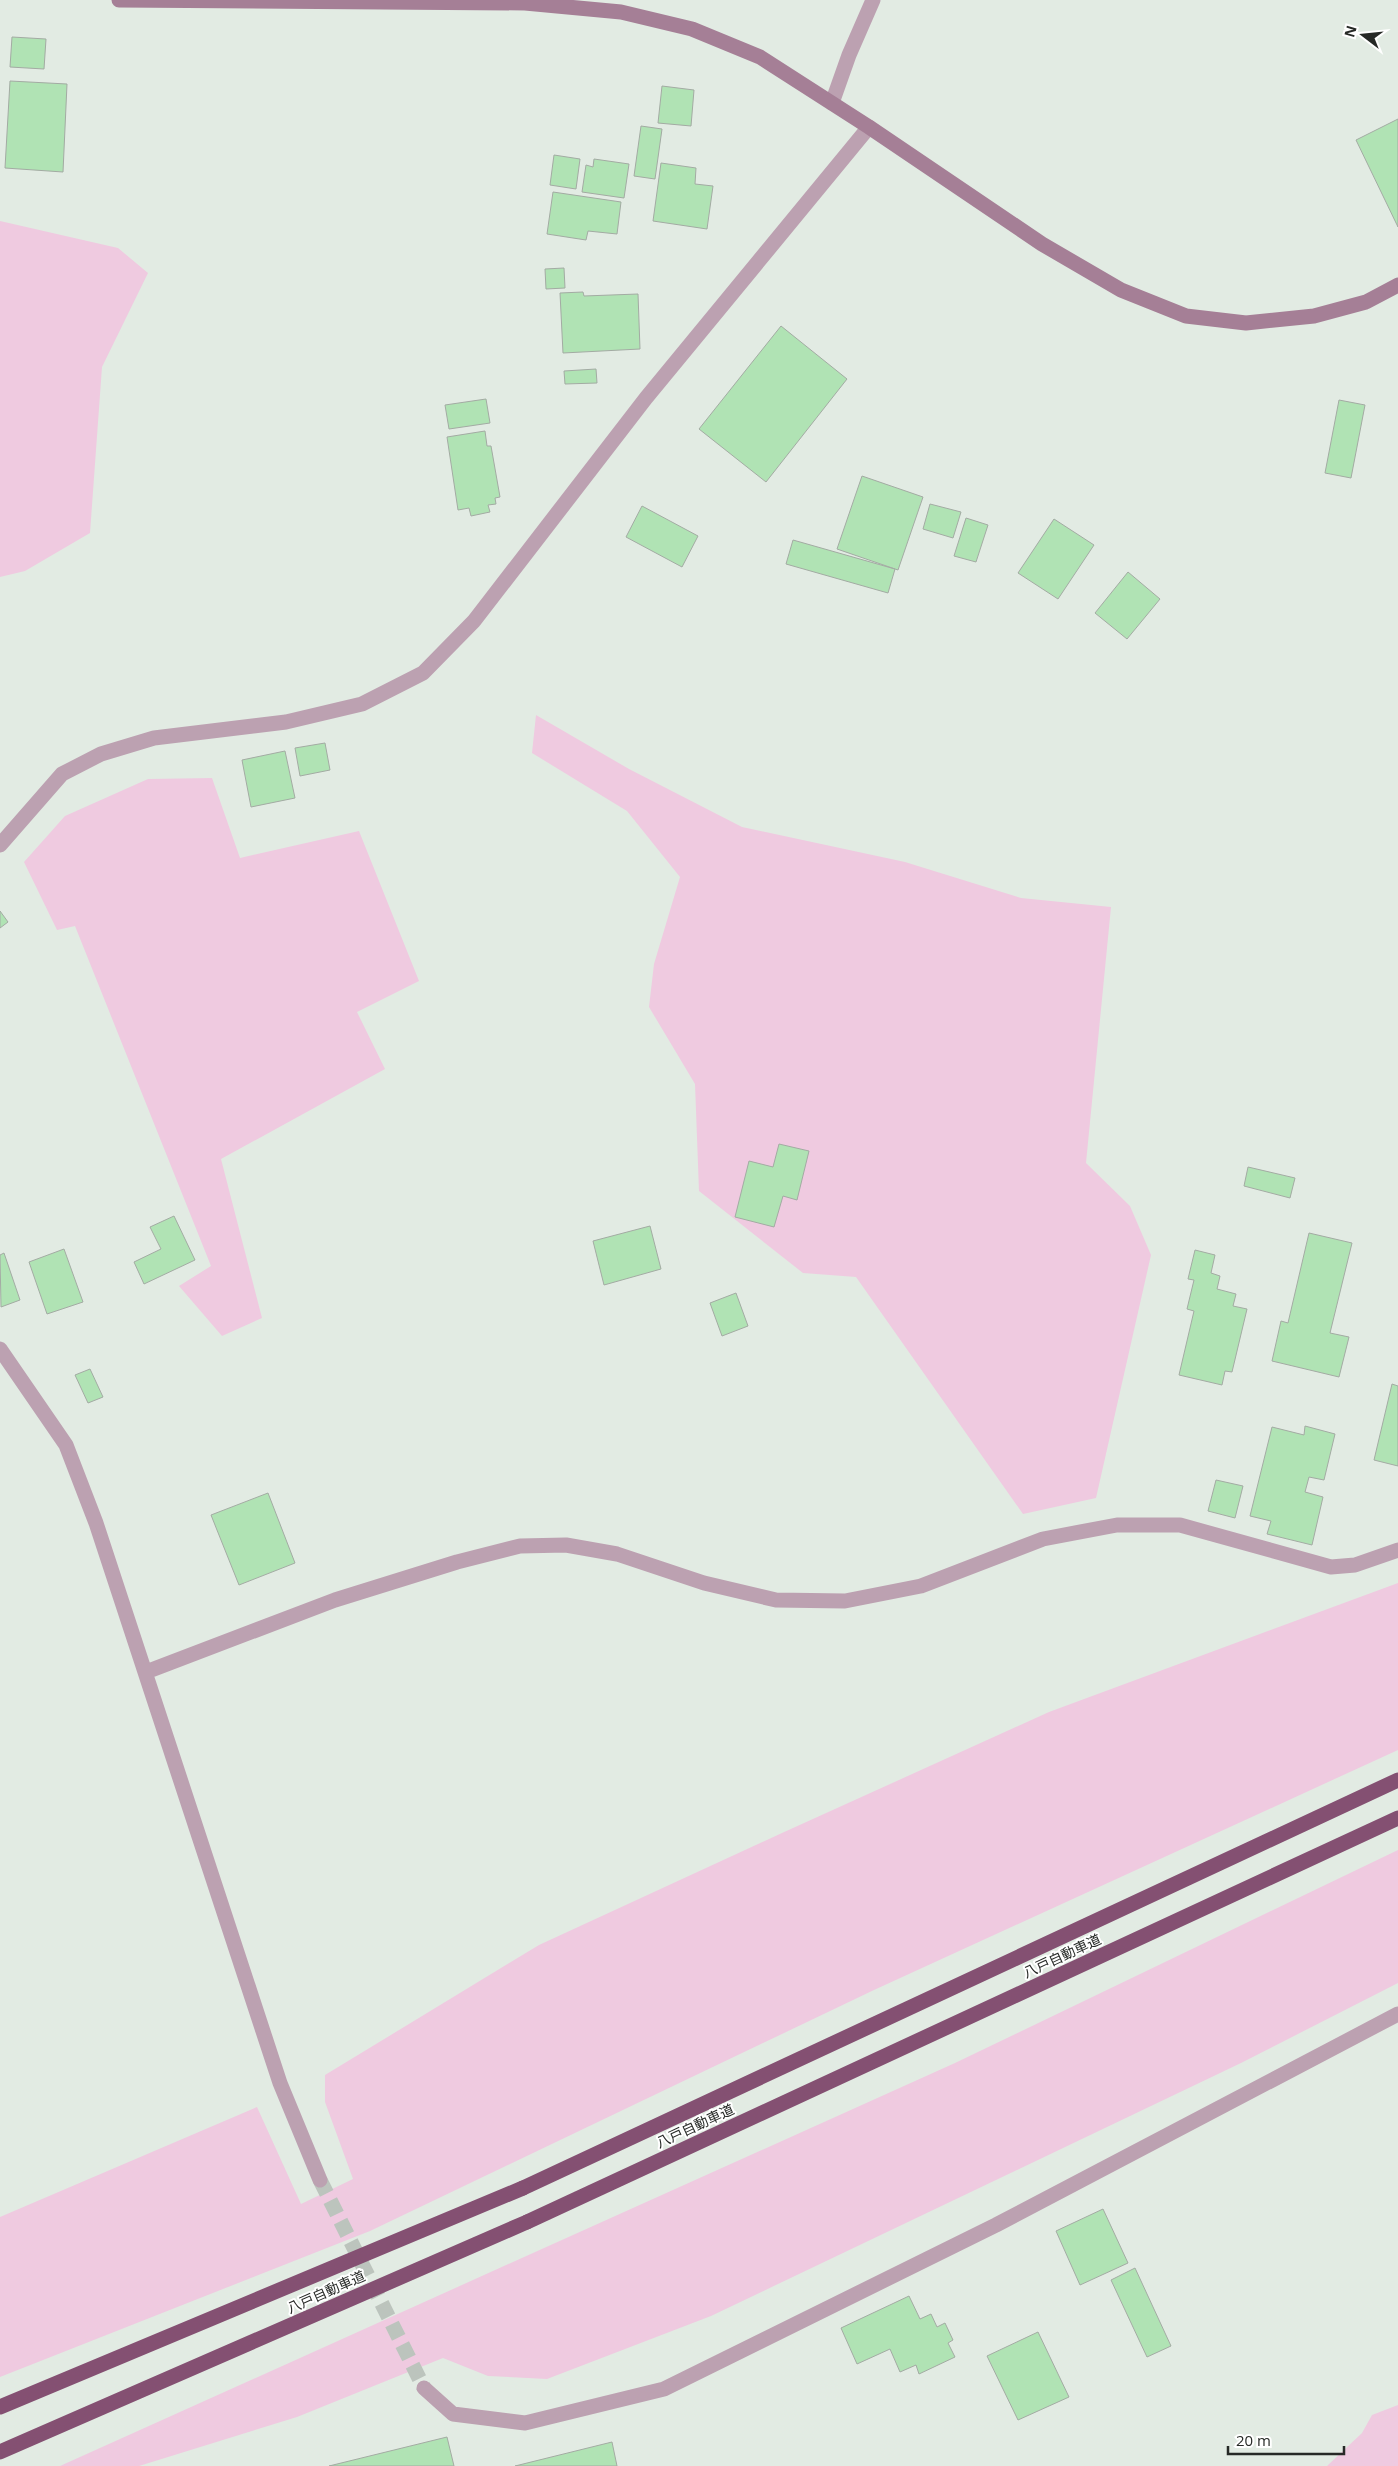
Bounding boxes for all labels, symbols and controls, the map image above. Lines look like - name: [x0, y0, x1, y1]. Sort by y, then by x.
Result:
- north arrow: [1338, 10, 1388, 60]
- text: N: [1339, 23, 1361, 39]
- street label: 八戸自動車道: [1020, 1929, 1104, 1982]
- street label: 八戸自動車道: [653, 2099, 737, 2152]
- street label: 八戸自動車道: [284, 2266, 368, 2317]
- scale bar: [1228, 2424, 1344, 2456]
- text: 20 m: [1236, 2430, 1271, 2450]

